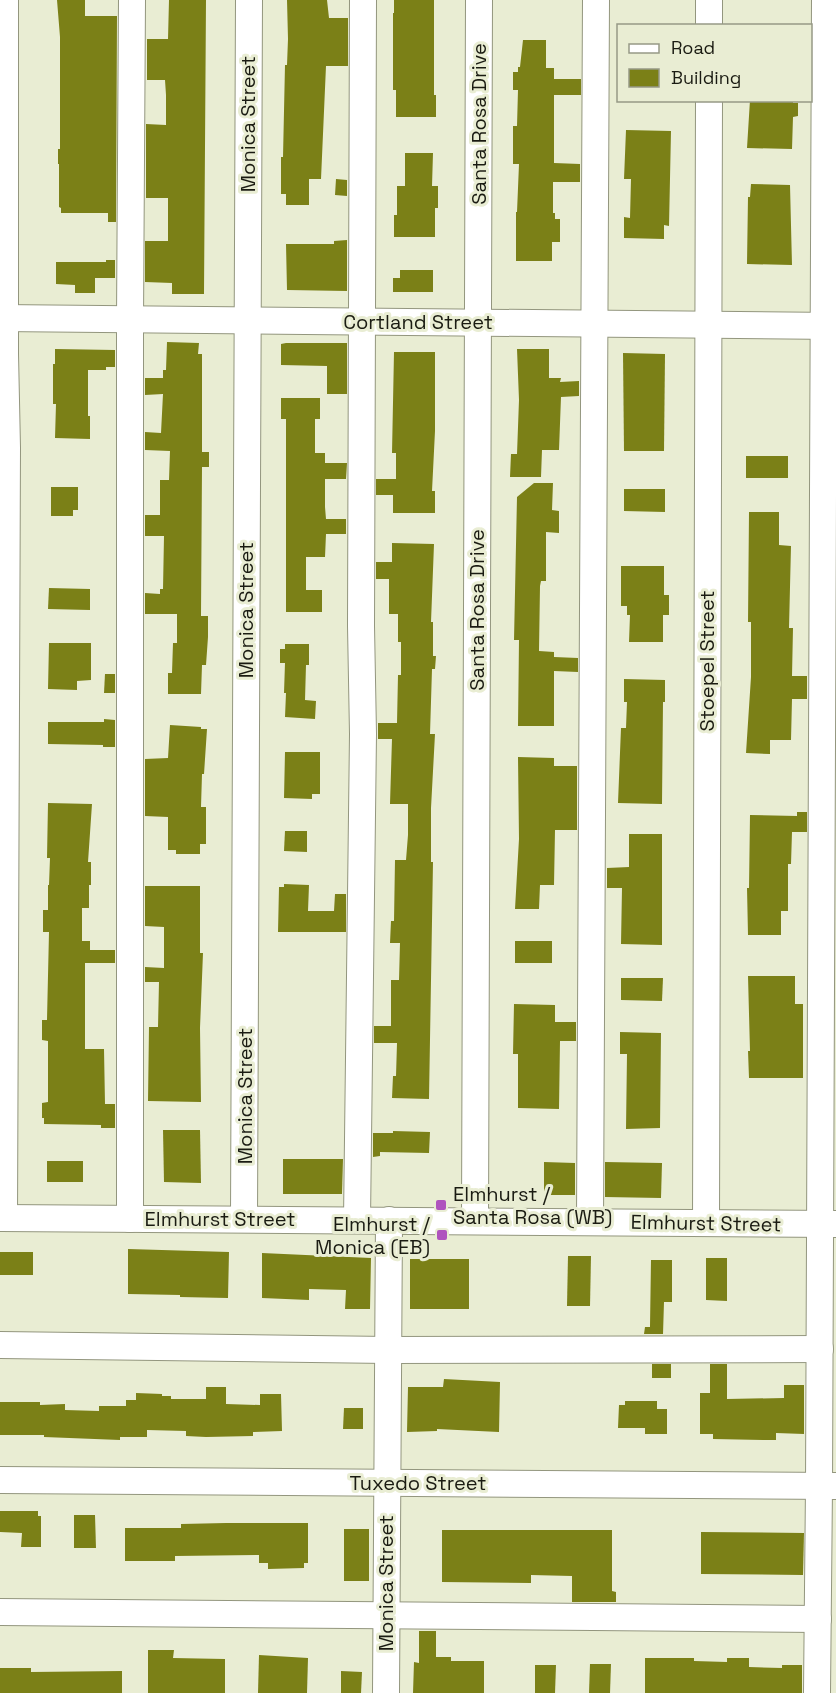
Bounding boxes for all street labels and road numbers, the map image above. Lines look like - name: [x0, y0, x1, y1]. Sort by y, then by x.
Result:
- street label: Santa Rosa Drive: [466, 43, 492, 205]
- street label: Monica Street: [235, 56, 261, 192]
- street label: Cortland Street: [343, 309, 493, 335]
- street label: Santa Rosa Drive: [464, 529, 490, 691]
- street label: Monica Street: [233, 542, 259, 678]
- street label: Stoepel Street: [694, 590, 720, 732]
- street label: Monica Street: [232, 1028, 258, 1164]
- street label: Elmhurst Street: [145, 1206, 295, 1232]
- street label: Elmhurst Street: [630, 1209, 782, 1237]
- street label: Tuxedo Street: [349, 1470, 487, 1496]
- street label: Monica Street: [373, 1515, 399, 1651]

